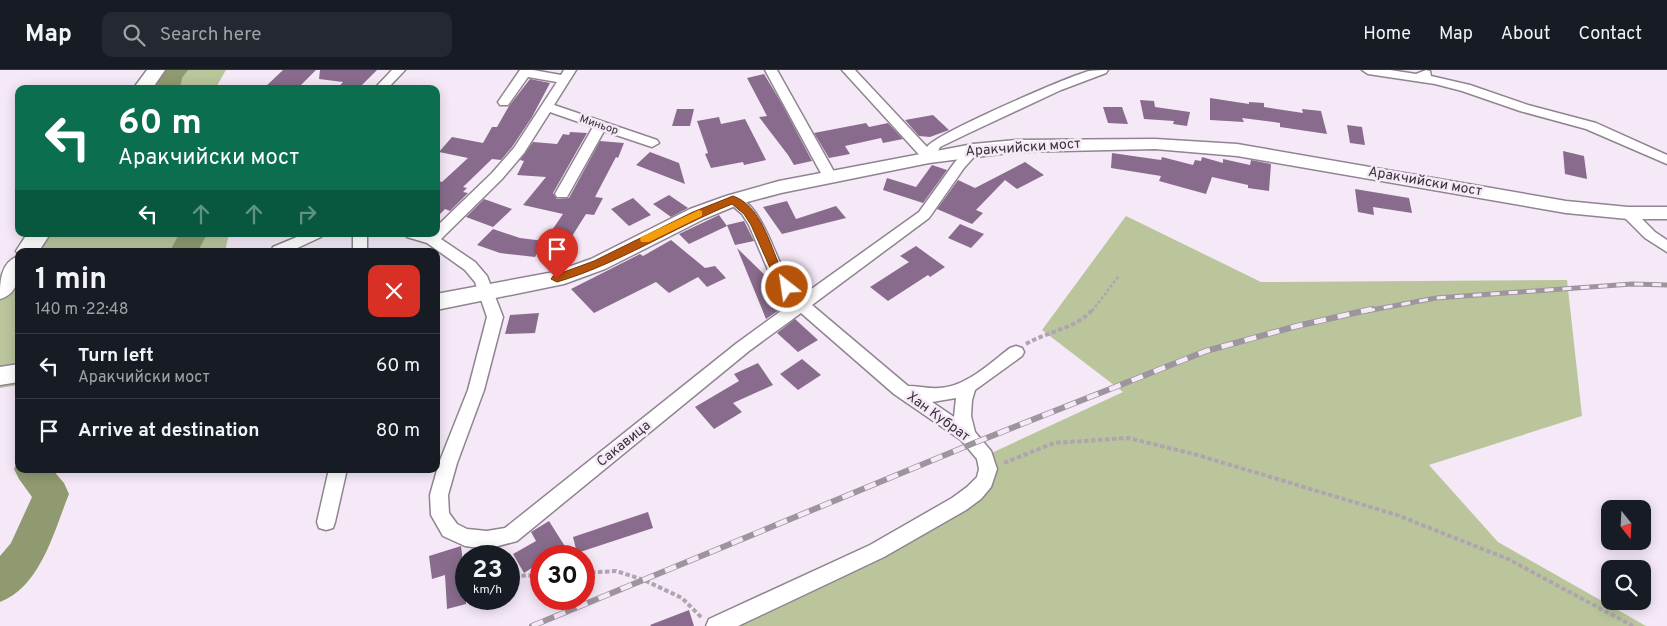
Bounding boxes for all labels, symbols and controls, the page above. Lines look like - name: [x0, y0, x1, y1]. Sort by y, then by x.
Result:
- search box: [102, 12, 452, 57]
- text: Map: [25, 20, 72, 50]
- icon: search: [120, 21, 148, 49]
- text: Search here: [160, 23, 261, 47]
- text: Home: [1363, 23, 1411, 46]
- text: Map: [1439, 23, 1473, 46]
- text: About: [1501, 23, 1550, 46]
- text: Contact: [1578, 23, 1642, 46]
- text: 60 m: [118, 102, 202, 146]
- icon: left: [35, 105, 100, 170]
- street label: Миньор: [578, 112, 620, 138]
- street label: Аракчийски мост: [965, 136, 1081, 160]
- text: Аракчийски мост: [118, 145, 299, 172]
- street label: Аракчийски мост: [1367, 164, 1483, 200]
- icon: left: [134, 200, 162, 228]
- icon: ahead: [187, 200, 215, 228]
- icon: ahead: [240, 200, 268, 228]
- icon: right: [293, 200, 321, 228]
- pin: [536, 228, 578, 279]
- icon: arrive: [543, 235, 571, 263]
- position arrow: [760, 260, 812, 312]
- text: 1 min: [35, 262, 107, 299]
- button: close: [368, 265, 420, 317]
- text: 140 m · 22:48: [35, 300, 129, 320]
- text: Turn left: [78, 344, 154, 368]
- icon: left: [35, 352, 63, 380]
- text: 60 m: [376, 354, 420, 378]
- text: Аракчийски мост: [78, 368, 210, 388]
- street label: Хан Кубрат: [903, 389, 973, 445]
- icon: arrive: [35, 417, 63, 445]
- street label: Сакавица: [594, 417, 654, 471]
- text: Arrive at destination: [78, 419, 259, 443]
- text: 80 m: [376, 419, 420, 443]
- north arrow: [1601, 500, 1651, 550]
- map controls: [1601, 500, 1651, 610]
- speed limit sign: 30: [530, 545, 595, 610]
- text: 23: [472, 555, 503, 587]
- button: search: [1601, 560, 1651, 610]
- text: km/h: [473, 582, 502, 598]

